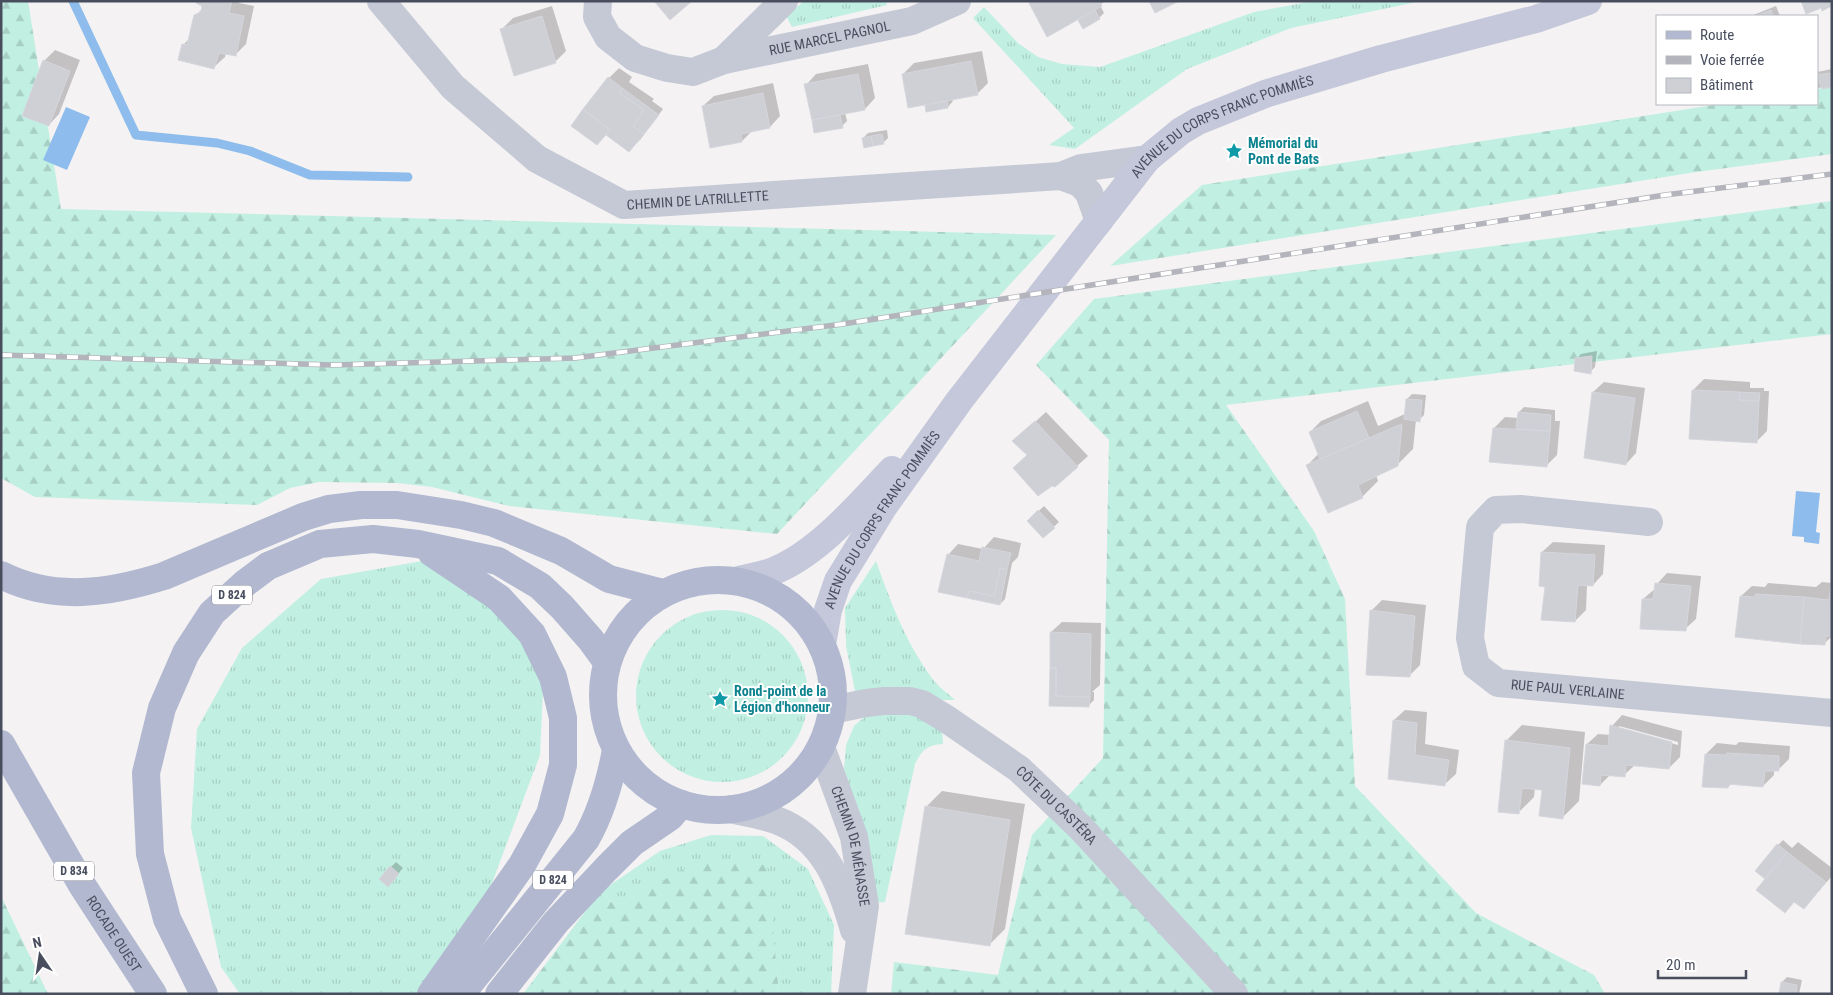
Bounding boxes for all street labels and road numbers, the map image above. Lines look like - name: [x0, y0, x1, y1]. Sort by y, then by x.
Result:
- street label: RUE MARCEL PAGNOL: [768, 18, 892, 58]
- street label: AVENUE DU CORPS FRANC POMMIÈS: [1128, 72, 1315, 181]
- street label: CHEMIN DE LATRILLETTE: [626, 187, 769, 213]
- street label: AVENUE DU CORPS FRANC POMMIÈS: [821, 428, 943, 611]
- road number: D 824: [212, 586, 252, 604]
- street label: RUE PAUL VERLAINE: [1510, 676, 1626, 702]
- street label: CÔTE DU CASTÉRA: [1013, 763, 1100, 848]
- street label: CHEMIN DE MÉNASSE: [828, 784, 873, 907]
- road number: D 834: [54, 861, 94, 880]
- road number: D 824: [533, 870, 573, 890]
- street label: ROCADE OUEST: [83, 893, 145, 975]

